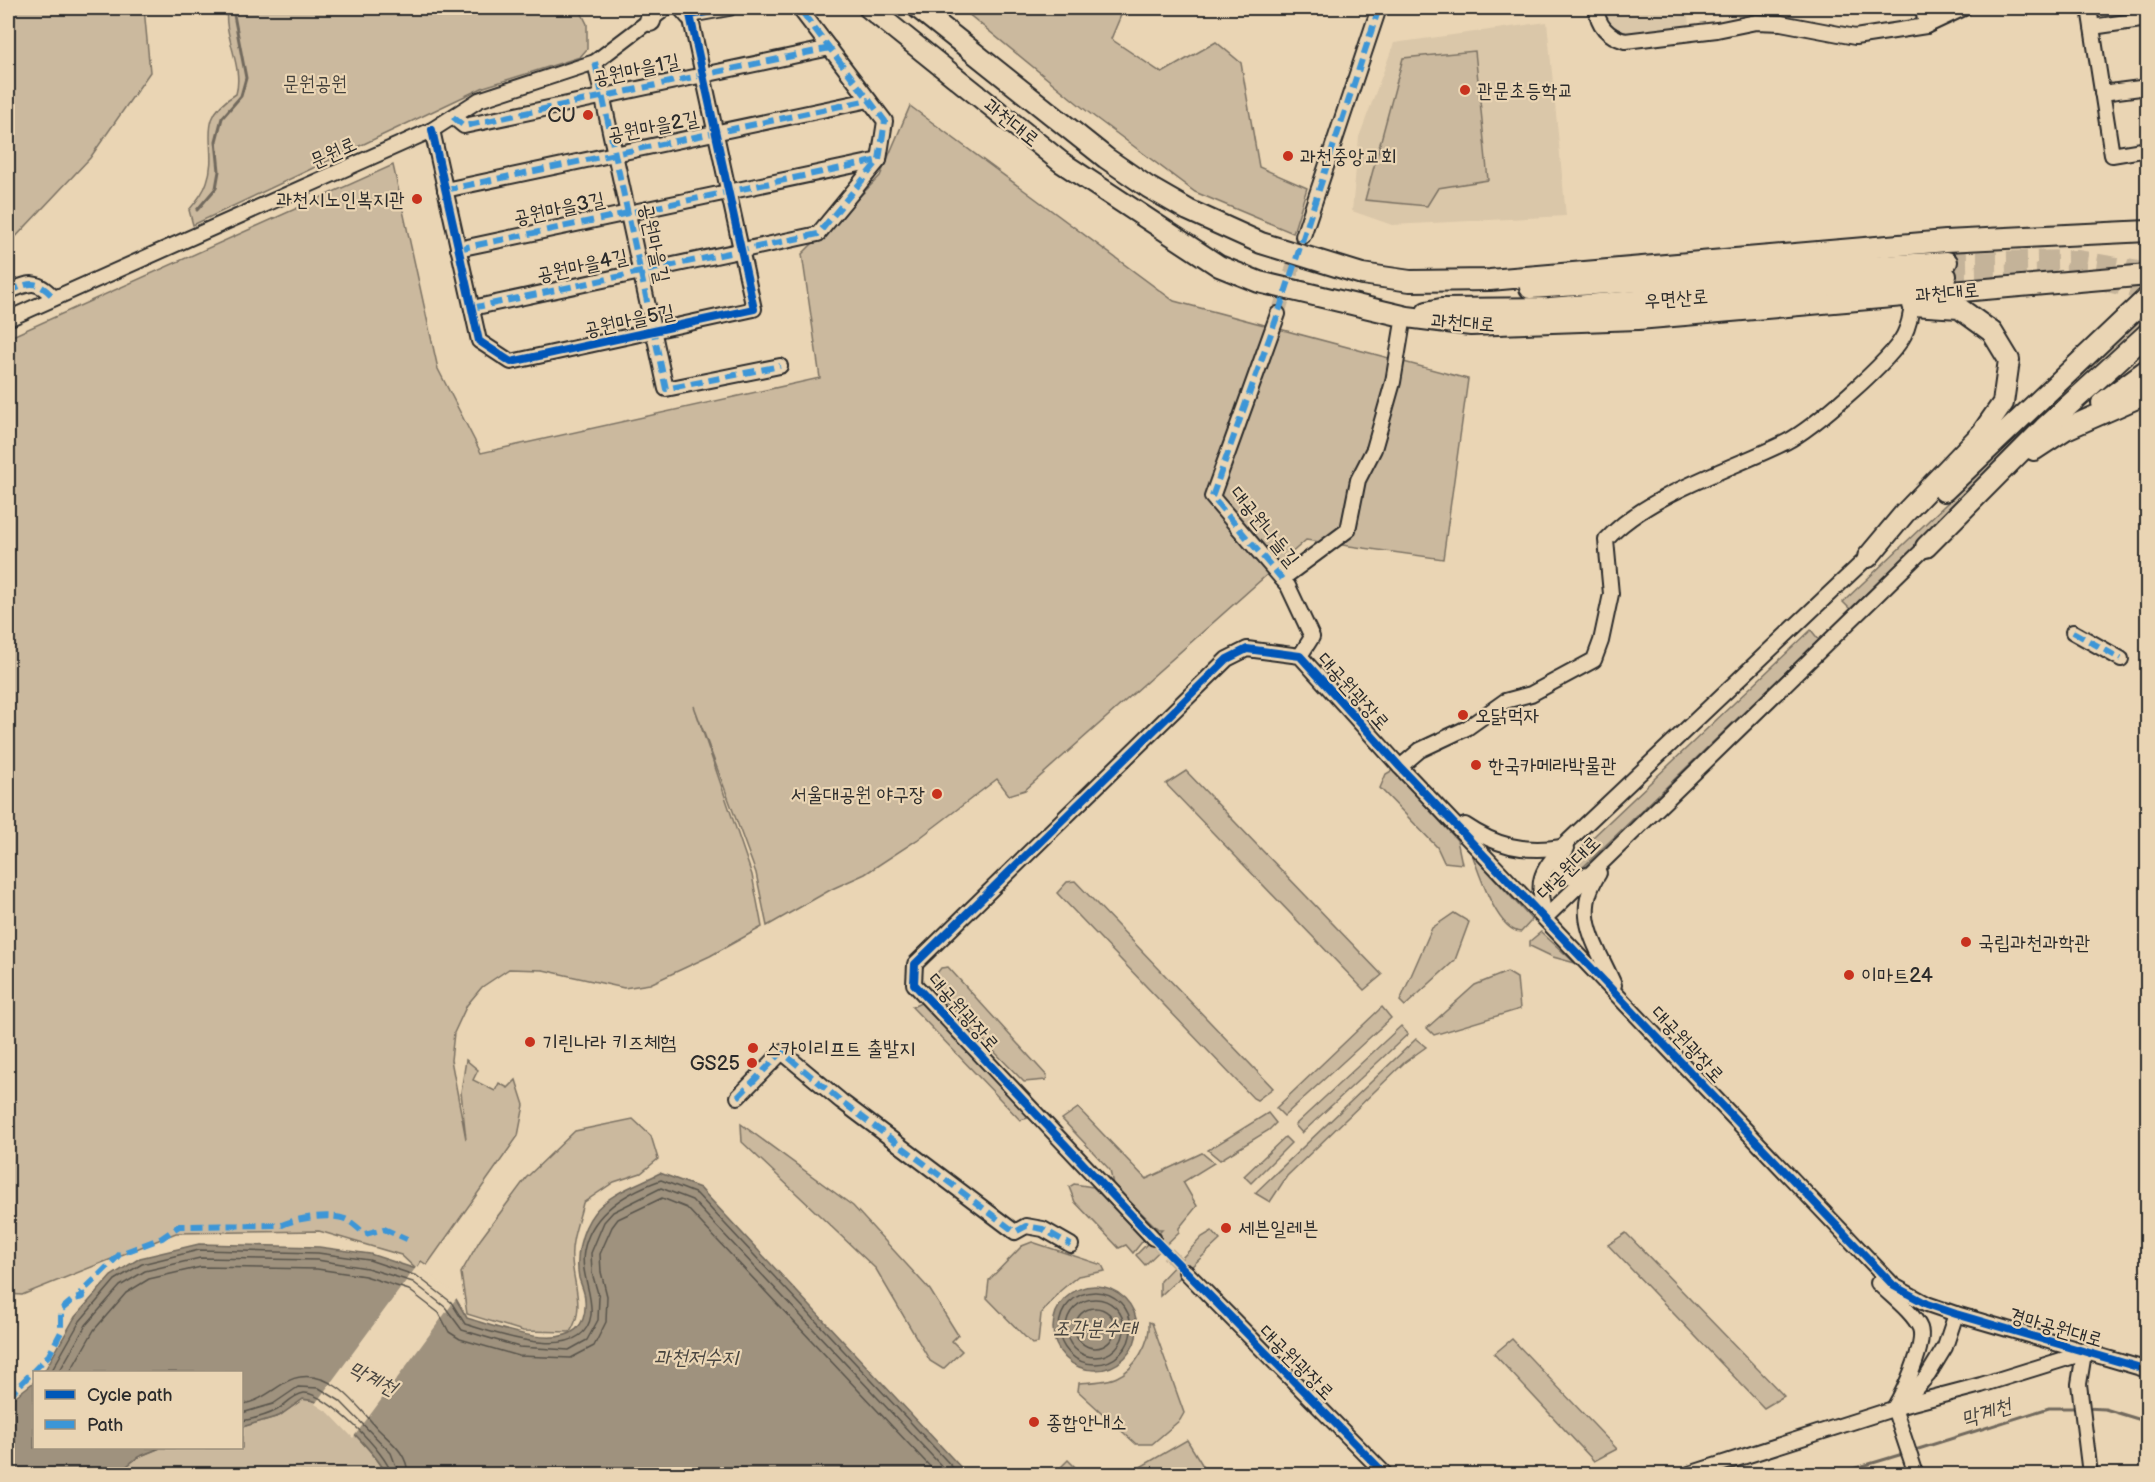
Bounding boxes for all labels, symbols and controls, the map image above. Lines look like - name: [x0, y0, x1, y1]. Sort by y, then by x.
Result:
- street label: 공원마을1길: [591, 49, 682, 91]
- park label: 문원공원: [283, 72, 347, 96]
- place label: 관문초등학교: [1477, 79, 1574, 103]
- marker: 관문초등학교: [1458, 83, 1472, 97]
- street label: 과천대로: [979, 93, 1044, 152]
- place label: CU: [547, 104, 576, 128]
- street label: 공원마을2길: [606, 106, 701, 148]
- marker: CU: [581, 108, 595, 122]
- street label: 문원로: [306, 132, 360, 174]
- place label: 과천중앙교회: [1300, 145, 1397, 169]
- marker: 과천중앙교회: [1281, 149, 1295, 163]
- place label: 과천시노인복지관: [276, 188, 405, 212]
- street label: 공원마을3길: [511, 188, 607, 230]
- marker: 과천시노인복지관: [410, 192, 424, 206]
- street label: 공원마을길: [634, 201, 674, 285]
- street label: 공원마을4길: [534, 245, 630, 287]
- street label: 과천대로: [1914, 278, 1980, 308]
- street label: 우면산로: [1643, 285, 1709, 313]
- street label: 공원마을5길: [582, 300, 677, 342]
- street label: 과천대로: [1430, 309, 1496, 337]
- street label: 대공원나들길: [1225, 482, 1304, 572]
- street label: 대공원광장로: [1312, 648, 1394, 736]
- place label: 오닭먹자: [1475, 704, 1539, 728]
- marker: 오닭먹자: [1456, 708, 1470, 722]
- place label: 한국카메라박물관: [1488, 754, 1617, 778]
- marker: 한국카메라박물관: [1469, 758, 1483, 772]
- place label: 서울대공원 야구장: [791, 783, 925, 807]
- marker: 서울대공원 야구장: [930, 787, 944, 801]
- street label: 대공원대로: [1532, 831, 1606, 905]
- place label: 국립과천과학관: [1978, 931, 2091, 955]
- marker: 국립과천과학관: [1959, 935, 1973, 949]
- place label: 이마트24: [1861, 964, 1933, 988]
- street label: 대공원광장로: [923, 968, 1004, 1057]
- marker: 이마트24: [1842, 968, 1856, 982]
- street label: 대공원광장로: [1646, 1001, 1729, 1088]
- place label: 기린나라 키즈체험: [542, 1031, 676, 1055]
- marker: 기린나라 키즈체험: [523, 1035, 537, 1049]
- place label: 스카이리프트 출발지: [765, 1037, 915, 1061]
- marker: 스카이리프트 출발지: [746, 1041, 760, 1055]
- place label: GS25: [690, 1052, 740, 1076]
- marker: GS25: [745, 1056, 759, 1070]
- place label: 세븐일레븐: [1238, 1217, 1318, 1241]
- marker: 세븐일레븐: [1219, 1221, 1233, 1235]
- street label: 경마공원대로: [2006, 1303, 2105, 1353]
- water label: 조각분수대: [1053, 1316, 1139, 1341]
- street label: 대공원광장로: [1254, 1320, 1339, 1405]
- water label: 과천저수지: [654, 1345, 740, 1370]
- water label: 막계천: [345, 1356, 403, 1402]
- legend: [33, 1371, 243, 1449]
- text: Cycle path: [87, 1385, 173, 1406]
- water label: 막계천: [1958, 1393, 2016, 1432]
- place label: 종합안내소: [1046, 1411, 1126, 1435]
- text: Path: [87, 1415, 123, 1436]
- marker: 종합안내소: [1027, 1415, 1041, 1429]

